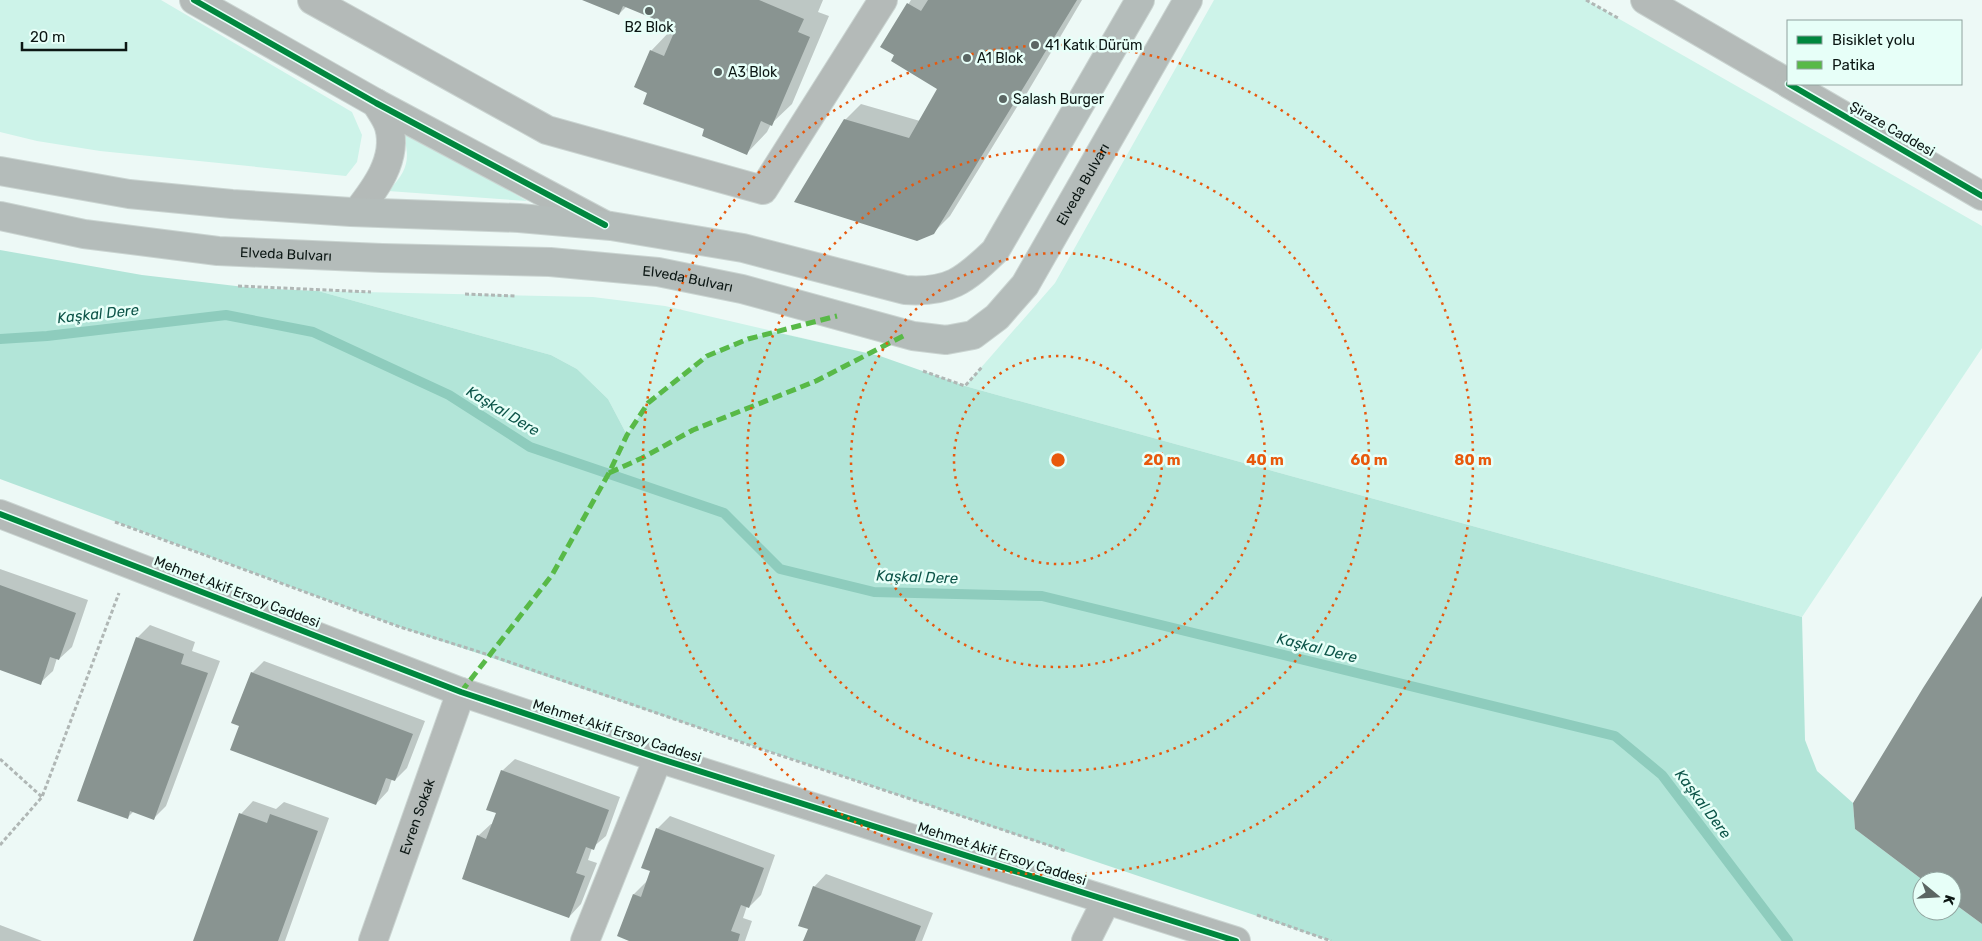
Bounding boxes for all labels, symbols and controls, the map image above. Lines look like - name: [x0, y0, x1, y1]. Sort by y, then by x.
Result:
- marker: B2 Blok: [643, 5, 655, 17]
- place label: B2 Blok: [624, 19, 674, 36]
- scale bar: [22, 20, 126, 52]
- legend: [1787, 20, 1962, 85]
- text: 20 m: [30, 28, 65, 46]
- text: Bisiklet yolu: [1832, 31, 1915, 49]
- place label: 41 Katık Dürüm: [1045, 37, 1142, 54]
- marker: 41 Katık Dürüm: [1029, 39, 1041, 51]
- place label: A1 Blok: [977, 50, 1024, 67]
- marker: A1 Blok: [961, 52, 973, 64]
- text: Patika: [1832, 56, 1875, 74]
- place label: A3 Blok: [728, 64, 778, 81]
- marker: A3 Blok: [712, 66, 724, 78]
- place label: Salash Burger: [1013, 91, 1105, 108]
- marker: Salash Burger: [997, 93, 1009, 105]
- street label: Şiraze Caddesi: [1846, 98, 1938, 160]
- street label: Elveda Bulvarı: [1052, 140, 1113, 228]
- street label: Elveda Bulvarı: [240, 243, 332, 264]
- street label: Elveda Bulvarı: [642, 262, 734, 295]
- water label: Kaşkal Dere: [56, 301, 140, 327]
- water label: Kaşkal Dere: [463, 382, 543, 440]
- centre of rings: [1049, 451, 1067, 469]
- text: 20 m: [1144, 451, 1180, 469]
- text: 40 m: [1246, 451, 1284, 469]
- text: 60 m: [1351, 451, 1387, 469]
- text: 80 m: [1454, 451, 1492, 469]
- street label: Mehmet Akif Ersoy Caddesi: [152, 552, 322, 632]
- water label: Kaşkal Dere: [876, 567, 959, 587]
- water label: Kaşkal Dere: [1275, 629, 1360, 667]
- street label: Mehmet Akif Ersoy Caddesi: [531, 696, 703, 766]
- water label: Kaşkal Dere: [1671, 766, 1735, 843]
- street label: Evren Sokak: [396, 775, 439, 857]
- street label: Mehmet Akif Ersoy Caddesi: [916, 819, 1088, 889]
- north arrow: [1912, 871, 1962, 921]
- text: K: [1939, 893, 1958, 908]

